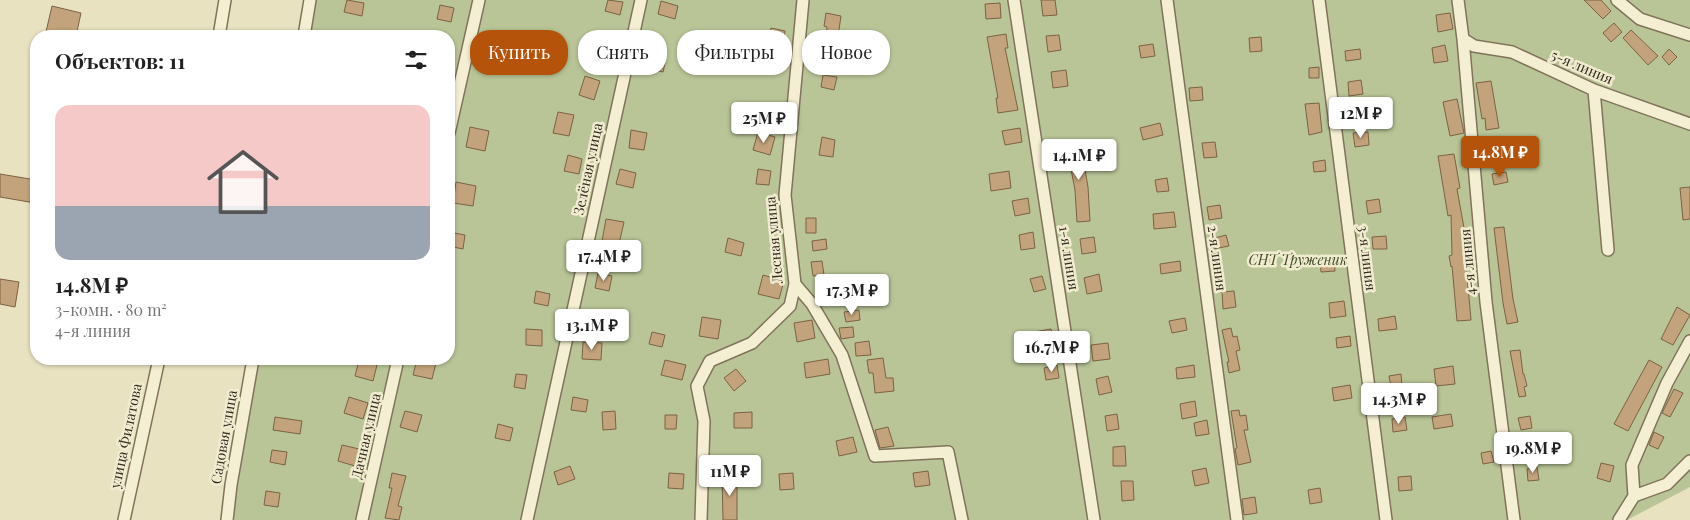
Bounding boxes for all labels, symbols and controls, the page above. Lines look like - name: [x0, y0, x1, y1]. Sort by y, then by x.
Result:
- chip: Купить: [470, 30, 568, 75]
- chip: Снять: [578, 30, 667, 75]
- chip: Фильтры: [677, 30, 792, 75]
- chip: Новое: [802, 30, 890, 75]
- street label: 5-я линия: [1548, 45, 1616, 88]
- text: Объектов: 11: [55, 46, 185, 74]
- icon: filters: [402, 46, 430, 74]
- pin: 12M ₽: [1326, 96, 1396, 139]
- pin: 25M ₽: [729, 102, 799, 144]
- text: 12M ₽: [1340, 102, 1382, 123]
- text: 25M ₽: [742, 107, 786, 128]
- street label: Зелёная улица: [568, 121, 607, 217]
- pin: 14.8M ₽: [1454, 136, 1546, 178]
- icon: home: [198, 137, 288, 227]
- pin: 14.1M ₽: [1033, 138, 1125, 181]
- text: 14.8M ₽: [1472, 141, 1528, 162]
- text: 14.1M ₽: [1053, 144, 1105, 165]
- street label: Лесная улица: [760, 196, 787, 286]
- street label: 2-я линия: [1203, 224, 1232, 292]
- street label: 3-я линия: [1354, 224, 1381, 292]
- street label: 1-я линия: [1055, 225, 1084, 292]
- street label: 4-я линия: [1455, 228, 1480, 296]
- pin: 17.4M ₽: [558, 240, 650, 282]
- text: 17.4M ₽: [577, 245, 631, 266]
- park label: СНТ Труженик: [1248, 250, 1348, 269]
- text: 14.8M ₽: [55, 270, 128, 298]
- pin: 17.3M ₽: [806, 274, 898, 316]
- text: 17.3M ₽: [826, 279, 878, 300]
- text: 3-комн. · 80 m²: [55, 299, 167, 320]
- pin: 13.1M ₽: [546, 308, 638, 351]
- text: 13.1M ₽: [566, 314, 618, 335]
- text: 4-я линия: [55, 320, 131, 341]
- pin: 16.7M ₽: [1006, 330, 1098, 373]
- text: 16.7M ₽: [1025, 336, 1079, 357]
- street label: улица Филатова: [105, 382, 146, 491]
- pin: 14.3M ₽: [1353, 382, 1445, 425]
- street label: Садовая улица: [206, 388, 241, 485]
- text: 14.3M ₽: [1372, 388, 1426, 409]
- street label: Дачная улица: [346, 391, 385, 481]
- pin: 19.8M ₽: [1487, 432, 1579, 474]
- text: 19.8M ₽: [1505, 437, 1561, 458]
- pin: 11M ₽: [695, 454, 765, 497]
- text: 11M ₽: [710, 460, 750, 481]

